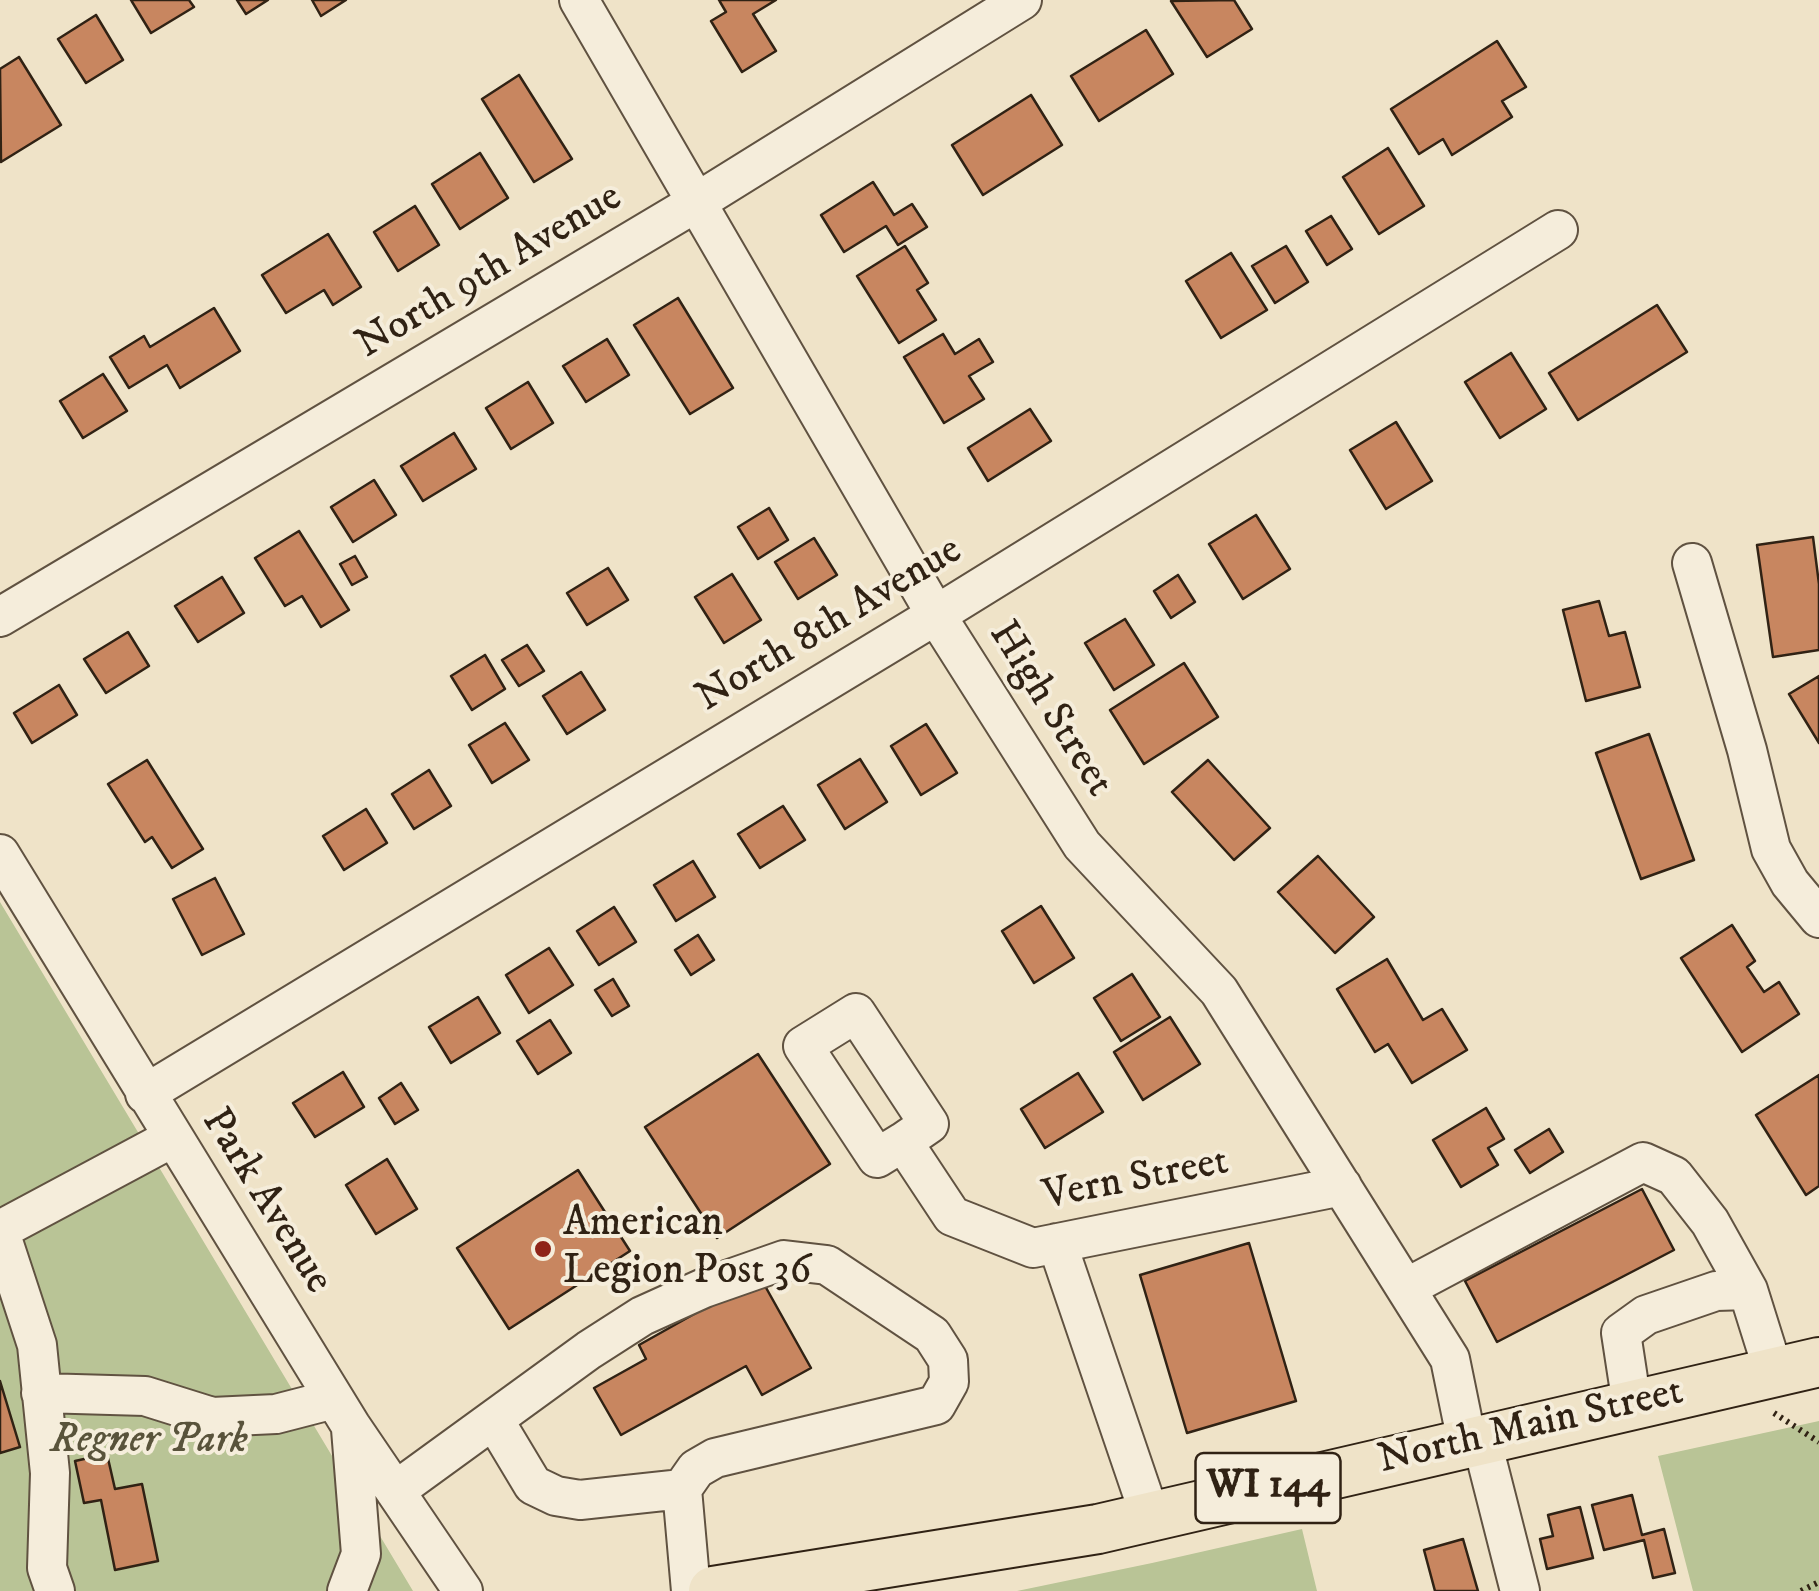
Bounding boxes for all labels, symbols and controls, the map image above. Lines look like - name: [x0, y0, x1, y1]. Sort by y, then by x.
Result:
- street label: North 9th Avenue: [348, 174, 632, 372]
- street label: North 8th Avenue: [688, 527, 972, 725]
- street label: High Street: [975, 613, 1123, 807]
- street label: Park Avenue: [188, 1100, 342, 1304]
- street label: Vern Street: [1039, 1138, 1233, 1224]
- place label: American Legion Post 36: [563, 1200, 811, 1298]
- marker: American Legion Post 36: [532, 1238, 554, 1260]
- street label: North Main Street: [1374, 1368, 1688, 1488]
- park label: Regner Park: [50, 1417, 248, 1467]
- road number: WI 144: [1196, 1453, 1340, 1523]

